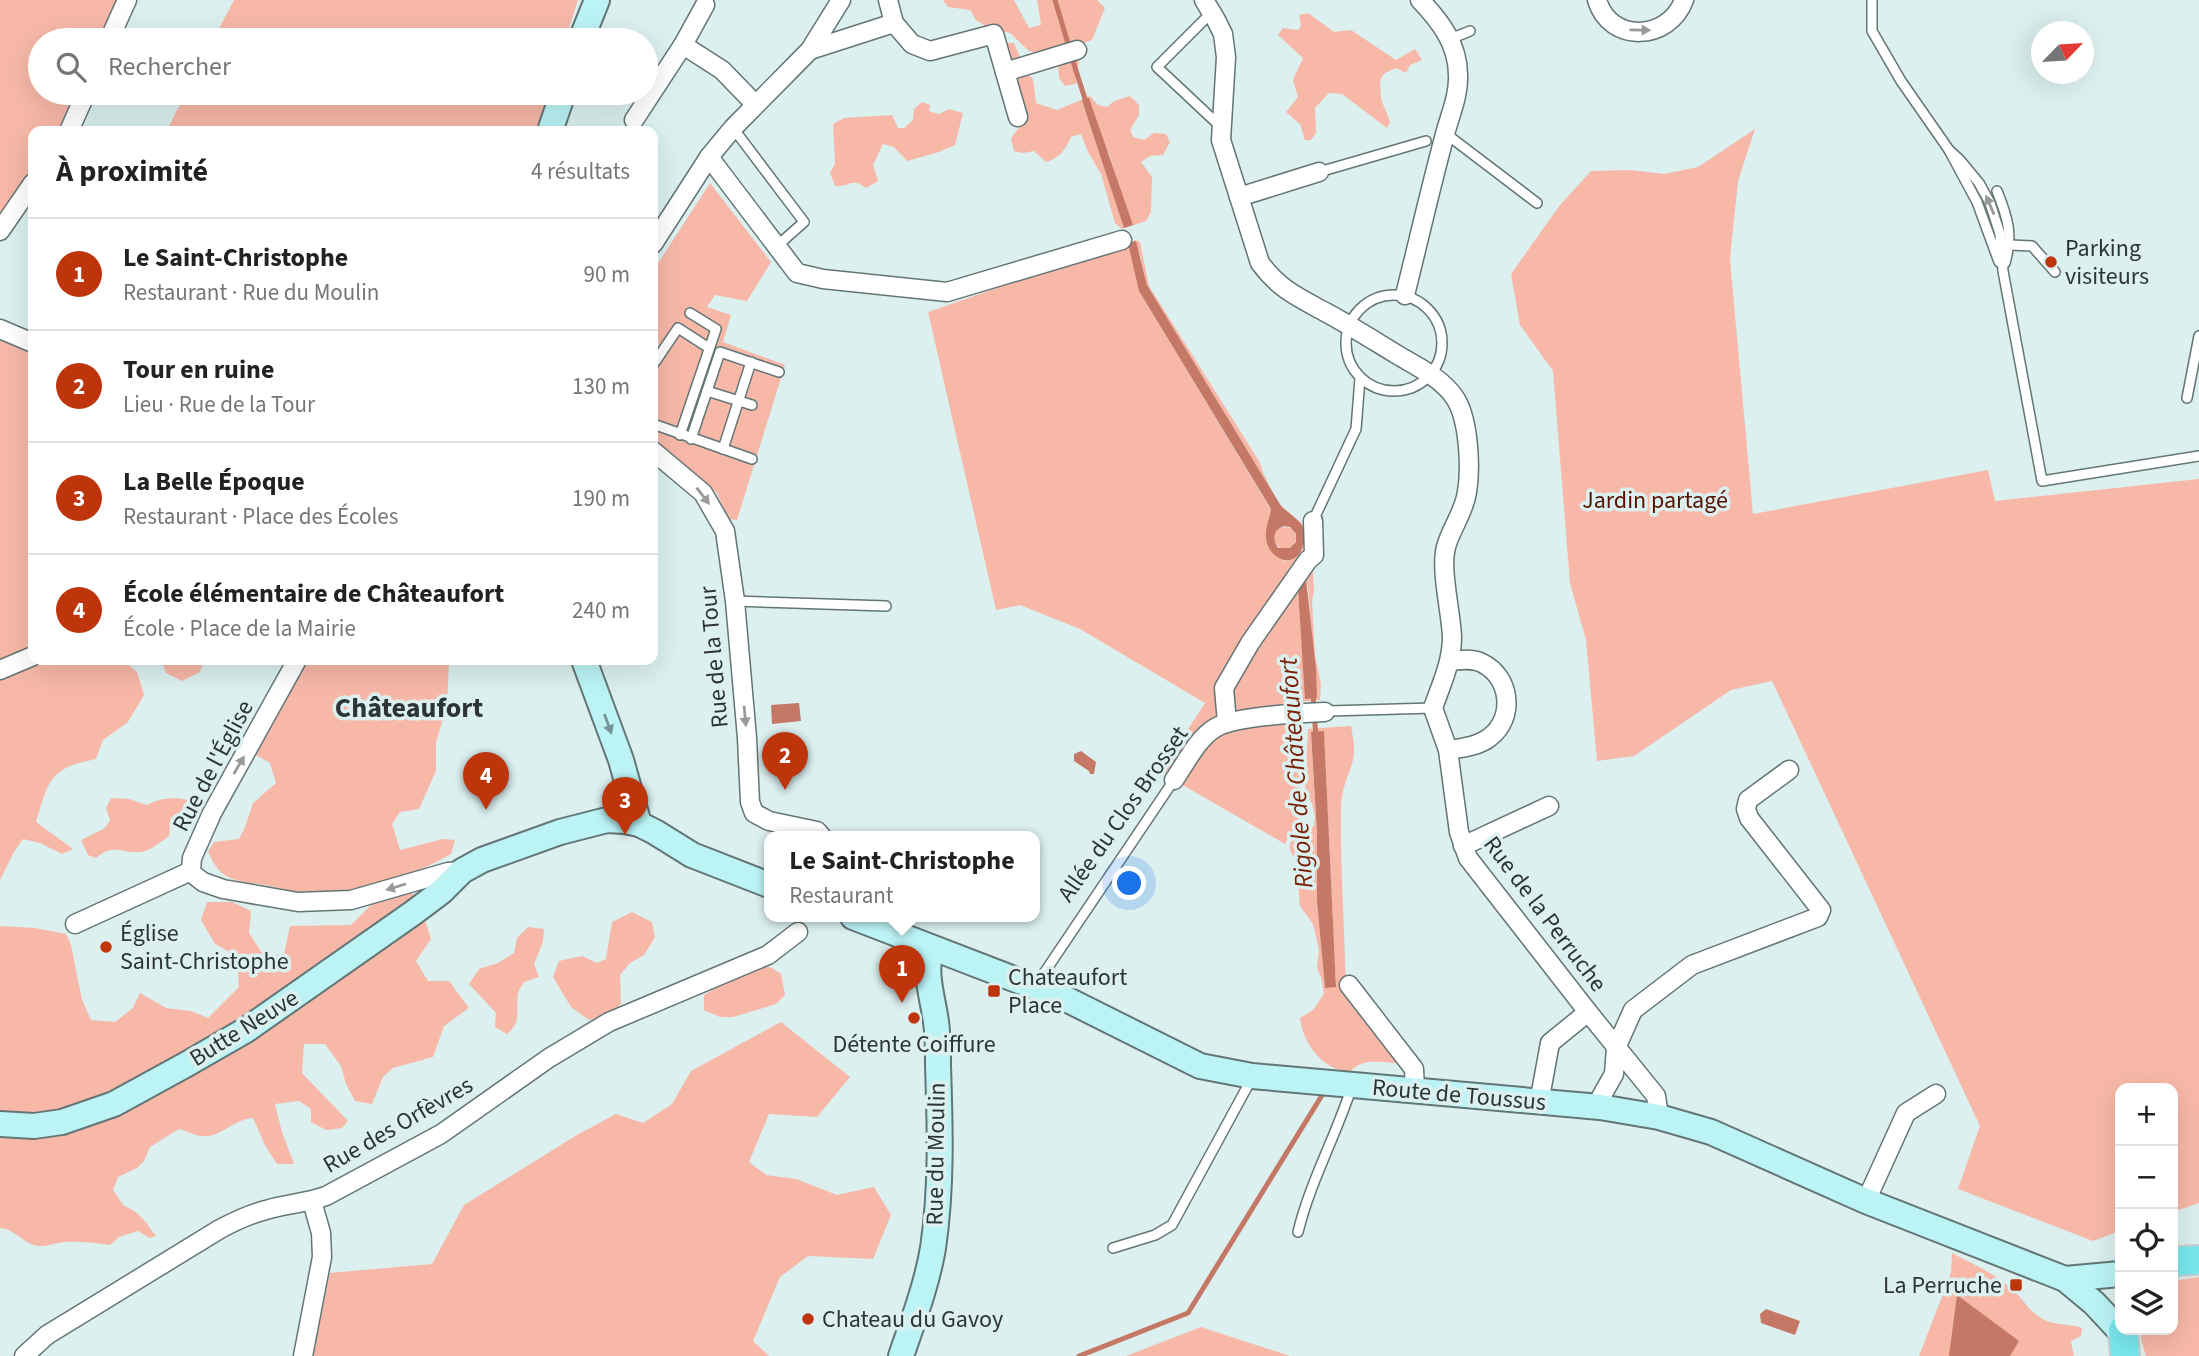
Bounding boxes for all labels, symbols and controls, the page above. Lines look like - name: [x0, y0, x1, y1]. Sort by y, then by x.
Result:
- north arrow: [2031, 21, 2094, 84]
- one-way arrow: [1630, 24, 1652, 36]
- search box: [28, 28, 658, 105]
- icon: search: [52, 48, 90, 86]
- text: Rechercher: [108, 48, 231, 85]
- text: À proximité: [56, 150, 208, 193]
- text: 4 résultats: [531, 155, 630, 188]
- one-way arrow: [1984, 194, 1995, 215]
- place label: Parking visiteurs: [2065, 231, 2149, 294]
- text: Le Saint-Christophe: [123, 239, 348, 276]
- marker: Parking visiteurs: [2043, 254, 2059, 270]
- text: 1: [73, 258, 85, 291]
- text: 90 m: [583, 258, 630, 291]
- text: Restaurant · Rue du Moulin: [123, 276, 379, 309]
- text: Tour en ruine: [123, 351, 274, 388]
- text: 2: [73, 370, 85, 403]
- text: 130 m: [572, 370, 630, 403]
- text: Lieu · Rue de la Tour: [123, 388, 315, 421]
- text: La Belle Époque: [123, 463, 305, 500]
- text: 3: [73, 482, 85, 515]
- text: 190 m: [572, 482, 630, 515]
- park label: Jardin partagé: [1582, 483, 1728, 518]
- one-way arrow: [696, 487, 711, 505]
- text: Restaurant · Place des Écoles: [123, 500, 398, 533]
- text: École élémentaire de Châteaufort: [123, 575, 504, 612]
- street label: Rue de la Tour: [690, 584, 738, 729]
- text: 4: [73, 594, 85, 627]
- text: 240 m: [572, 594, 630, 627]
- text: École · Place de la Mairie: [123, 612, 356, 645]
- water label: Rigole de Châteaufort: [1269, 656, 1323, 890]
- district label: Châteaufort: [335, 688, 483, 728]
- street label: Rue de l'Église: [164, 694, 262, 838]
- one-way arrow: [740, 705, 751, 727]
- one-way arrow: [603, 713, 614, 734]
- street label: Allée du Clos Brosset: [1049, 719, 1197, 909]
- pin: 2: [762, 732, 808, 790]
- pin: 4: [463, 752, 509, 810]
- one-way arrow: [233, 755, 245, 775]
- pin: 3: [602, 777, 648, 835]
- street label: Rue de la Perruche: [1475, 829, 1615, 999]
- popup: [764, 831, 1040, 922]
- text: Le Saint-Christophe: [789, 842, 1015, 879]
- your location: [1112, 866, 1146, 900]
- text: Restaurant: [789, 879, 894, 912]
- one-way arrow: [385, 882, 406, 892]
- place label: Église Saint-Christophe: [120, 916, 289, 979]
- marker: Église Saint-Christophe: [98, 939, 114, 955]
- pin: 1: [879, 945, 925, 1003]
- place label: Chateaufort Place: [1008, 960, 1127, 1023]
- street label: Butte Neuve: [183, 981, 305, 1075]
- marker: Chateaufort Place: [986, 983, 1002, 999]
- marker: Détente Coiffure: [906, 1010, 922, 1026]
- place label: Détente Coiffure: [832, 1027, 996, 1062]
- street label: Rue des Orfèvres: [317, 1068, 479, 1182]
- street label: Route de Toussus: [1371, 1070, 1547, 1120]
- street label: Rue du Moulin: [917, 1082, 955, 1226]
- map controls: [2115, 1083, 2178, 1335]
- button: +: [2115, 1083, 2178, 1146]
- button: −: [2115, 1146, 2178, 1209]
- button: locate: [2115, 1209, 2178, 1272]
- place label: La Perruche: [1883, 1268, 2002, 1303]
- button: layers: [2115, 1272, 2178, 1335]
- marker: La Perruche: [2008, 1277, 2024, 1293]
- place label: Chateau du Gavoy: [822, 1302, 1003, 1337]
- marker: Chateau du Gavoy: [800, 1311, 816, 1327]

